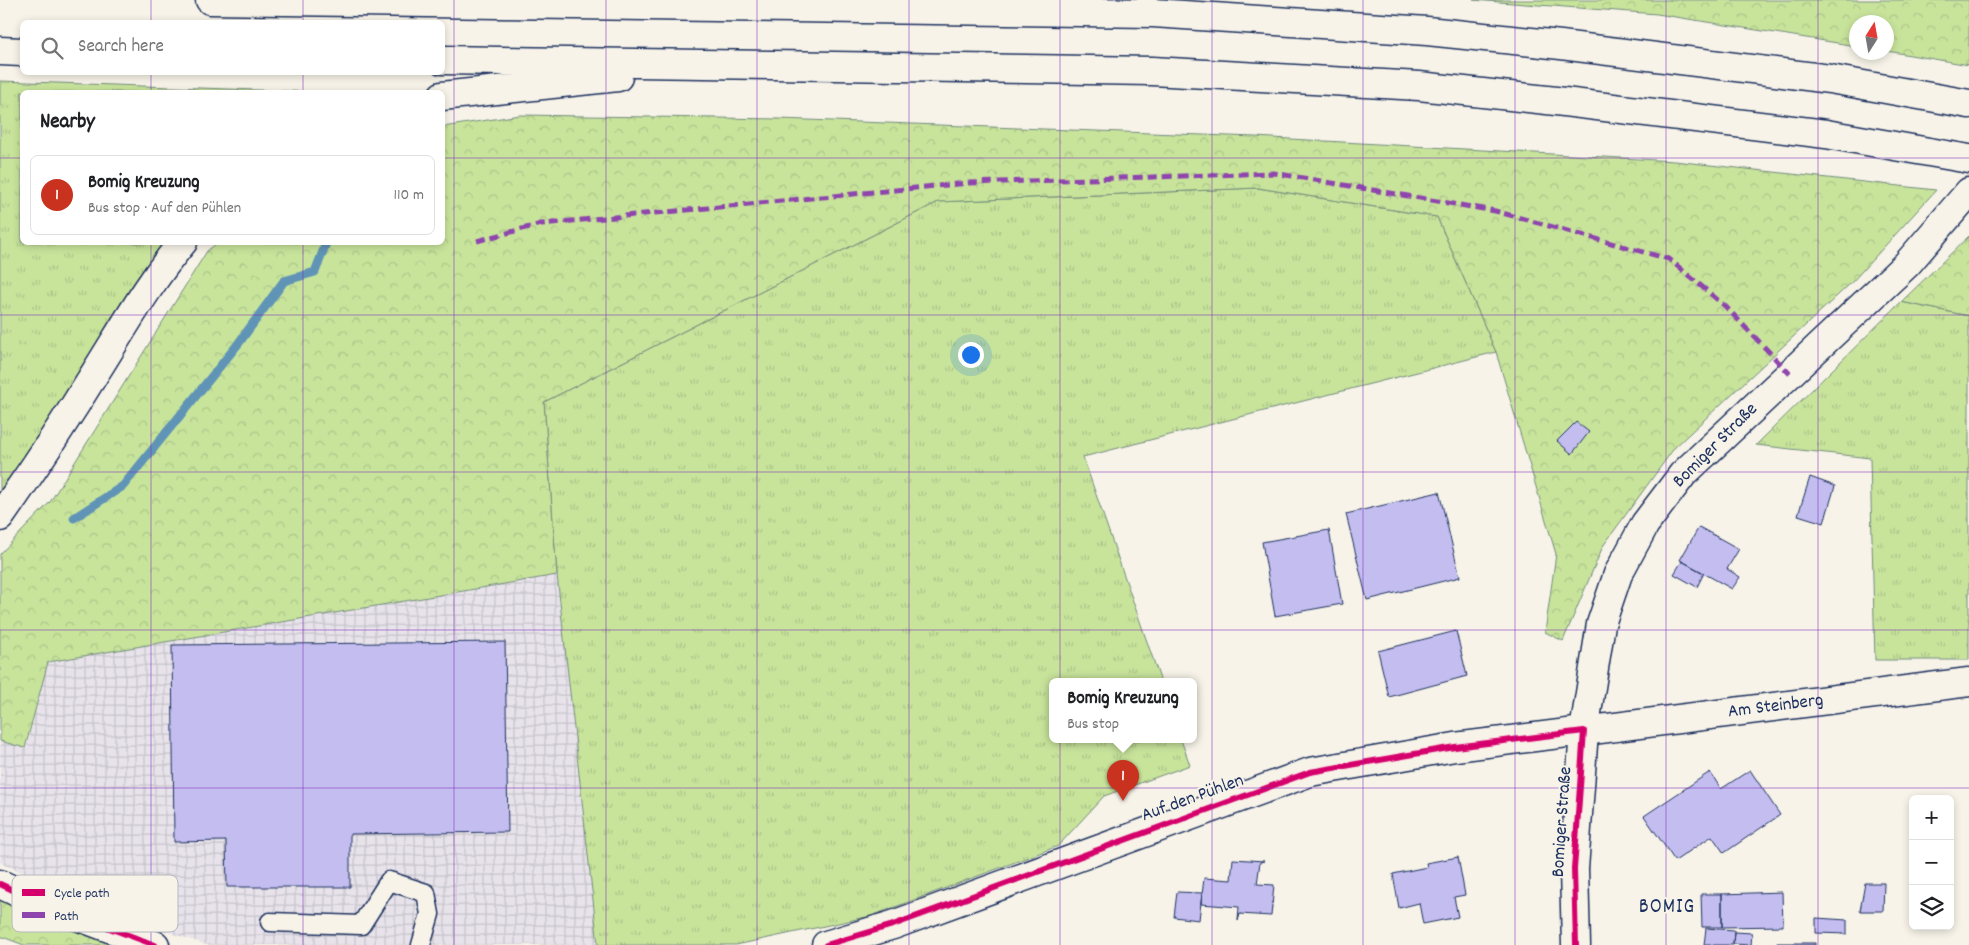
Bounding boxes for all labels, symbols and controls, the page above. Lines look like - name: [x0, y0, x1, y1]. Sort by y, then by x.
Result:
- north arrow: [1849, 15, 1894, 60]
- search box: [20, 20, 445, 75]
- icon: search: [38, 34, 66, 62]
- text: Search here: [78, 34, 164, 61]
- text: Nearby: [40, 108, 95, 138]
- text: Bomig Kreuzung: [88, 170, 200, 197]
- text: 1: [55, 184, 59, 207]
- text: 110 m: [394, 184, 424, 207]
- text: Bus stop · Auf den Pühlen: [88, 197, 241, 220]
- your location: [958, 342, 984, 368]
- street label: Bomiger Straße: [1667, 397, 1765, 495]
- popup: [1049, 678, 1197, 743]
- text: Bomig Kreuzung: [1067, 686, 1179, 713]
- street label: Am Steinberg: [1726, 687, 1825, 726]
- text: Bus stop: [1067, 713, 1119, 736]
- pin: 1: [1107, 760, 1139, 801]
- street label: Bomiger Straße: [1546, 766, 1580, 878]
- street label: Auf den Pühlen: [1138, 768, 1248, 830]
- map controls: [1909, 795, 1954, 930]
- button: +: [1909, 795, 1954, 840]
- button: −: [1909, 840, 1954, 885]
- legend: [12, 875, 178, 932]
- text: Cycle path: [54, 884, 110, 904]
- button: layers: [1909, 885, 1954, 930]
- district label: BOMIG: [1639, 893, 1695, 923]
- text: Path: [54, 907, 79, 927]

